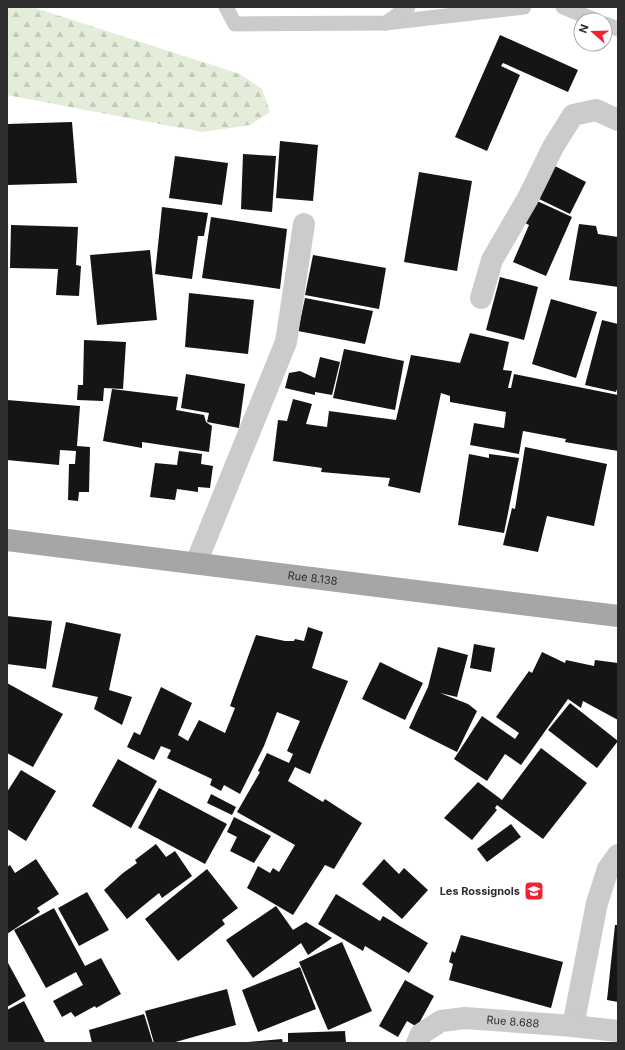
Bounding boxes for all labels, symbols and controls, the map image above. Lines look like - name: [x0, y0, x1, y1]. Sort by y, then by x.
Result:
- north arrow: [573, 12, 613, 52]
- text: N: [576, 22, 592, 35]
- street label: Rue 8.138: [287, 568, 339, 588]
- school or university icon: Les Rossignols: [523, 880, 545, 902]
- place label: Les Rossignols: [440, 884, 520, 898]
- street label: Rue 8.688: [486, 1013, 540, 1031]

